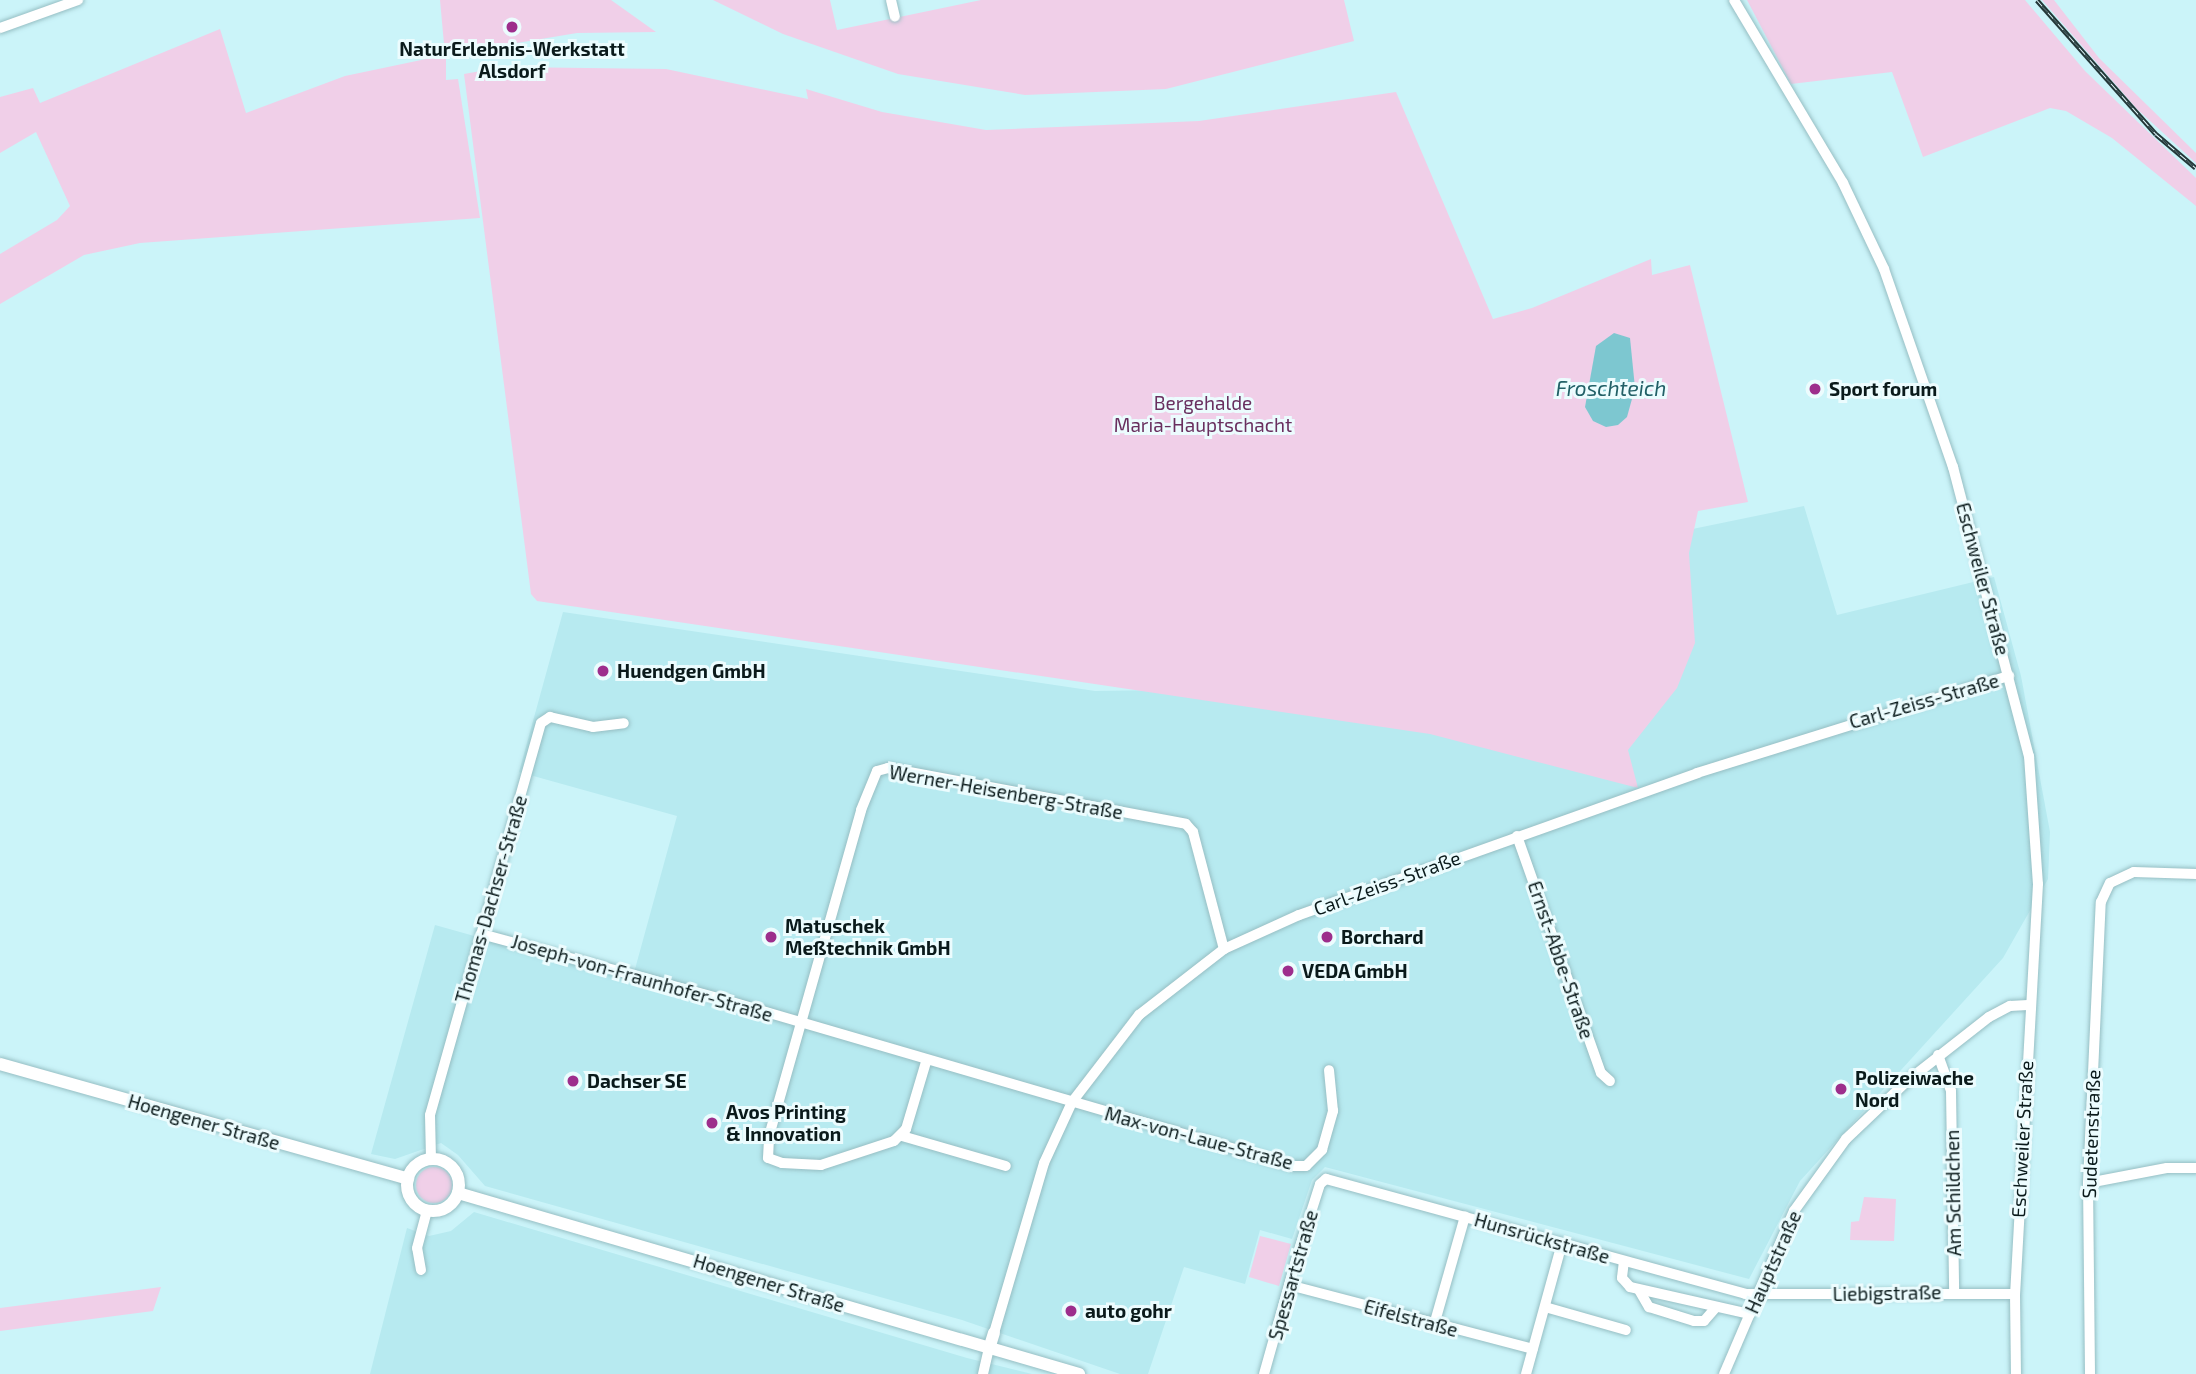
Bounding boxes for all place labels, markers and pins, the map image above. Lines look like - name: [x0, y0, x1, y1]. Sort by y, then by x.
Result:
- marker: NaturErlebnis-Werkstatt Alsdorf: [504, 19, 520, 35]
- place label: NaturErlebnis-Werkstatt Alsdorf: [399, 38, 625, 82]
- place label: Sport forum: [1829, 378, 1938, 400]
- marker: Sport forum: [1807, 381, 1823, 397]
- place label: Huendgen GmbH: [617, 660, 766, 682]
- marker: Huendgen GmbH: [595, 663, 611, 679]
- place label: Matuschek Meßtechnik GmbH: [785, 915, 951, 959]
- place label: Borchard: [1341, 926, 1424, 948]
- marker: Matuschek Meßtechnik GmbH: [763, 929, 779, 945]
- marker: Borchard: [1319, 929, 1335, 945]
- place label: VEDA GmbH: [1302, 960, 1408, 982]
- marker: VEDA GmbH: [1280, 963, 1296, 979]
- place label: Polizeiwache Nord: [1855, 1067, 1974, 1111]
- place label: Dachser SE: [587, 1070, 687, 1092]
- marker: Dachser SE: [565, 1073, 581, 1089]
- marker: Polizeiwache Nord: [1833, 1081, 1849, 1097]
- place label: Avos Printing & Innovation: [726, 1101, 846, 1145]
- marker: Avos Printing & Innovation: [704, 1115, 720, 1131]
- place label: auto gohr: [1085, 1300, 1172, 1322]
- marker: auto gohr: [1063, 1303, 1079, 1319]

